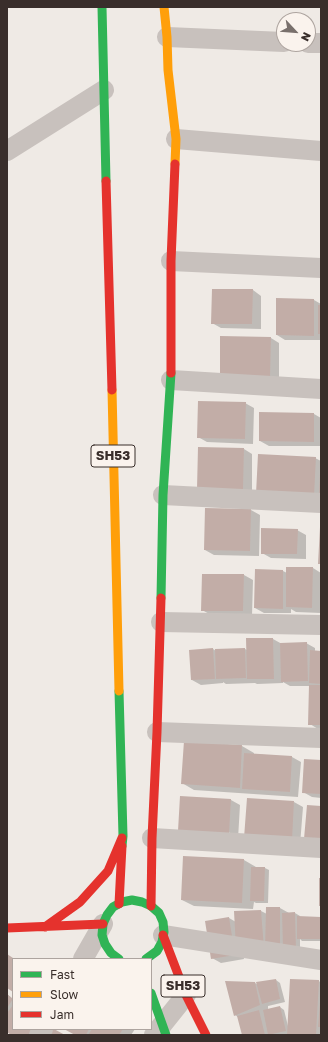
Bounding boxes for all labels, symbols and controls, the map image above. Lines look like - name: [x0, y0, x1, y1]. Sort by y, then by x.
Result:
- north arrow: [276, 12, 316, 52]
- text: N: [299, 30, 314, 44]
- road number: SH53: [91, 445, 135, 467]
- legend: [12, 958, 152, 1030]
- text: Fast: [50, 967, 75, 982]
- road number: SH53: [161, 975, 205, 997]
- text: Slow: [50, 987, 78, 1002]
- text: Jam: [50, 1007, 74, 1022]

